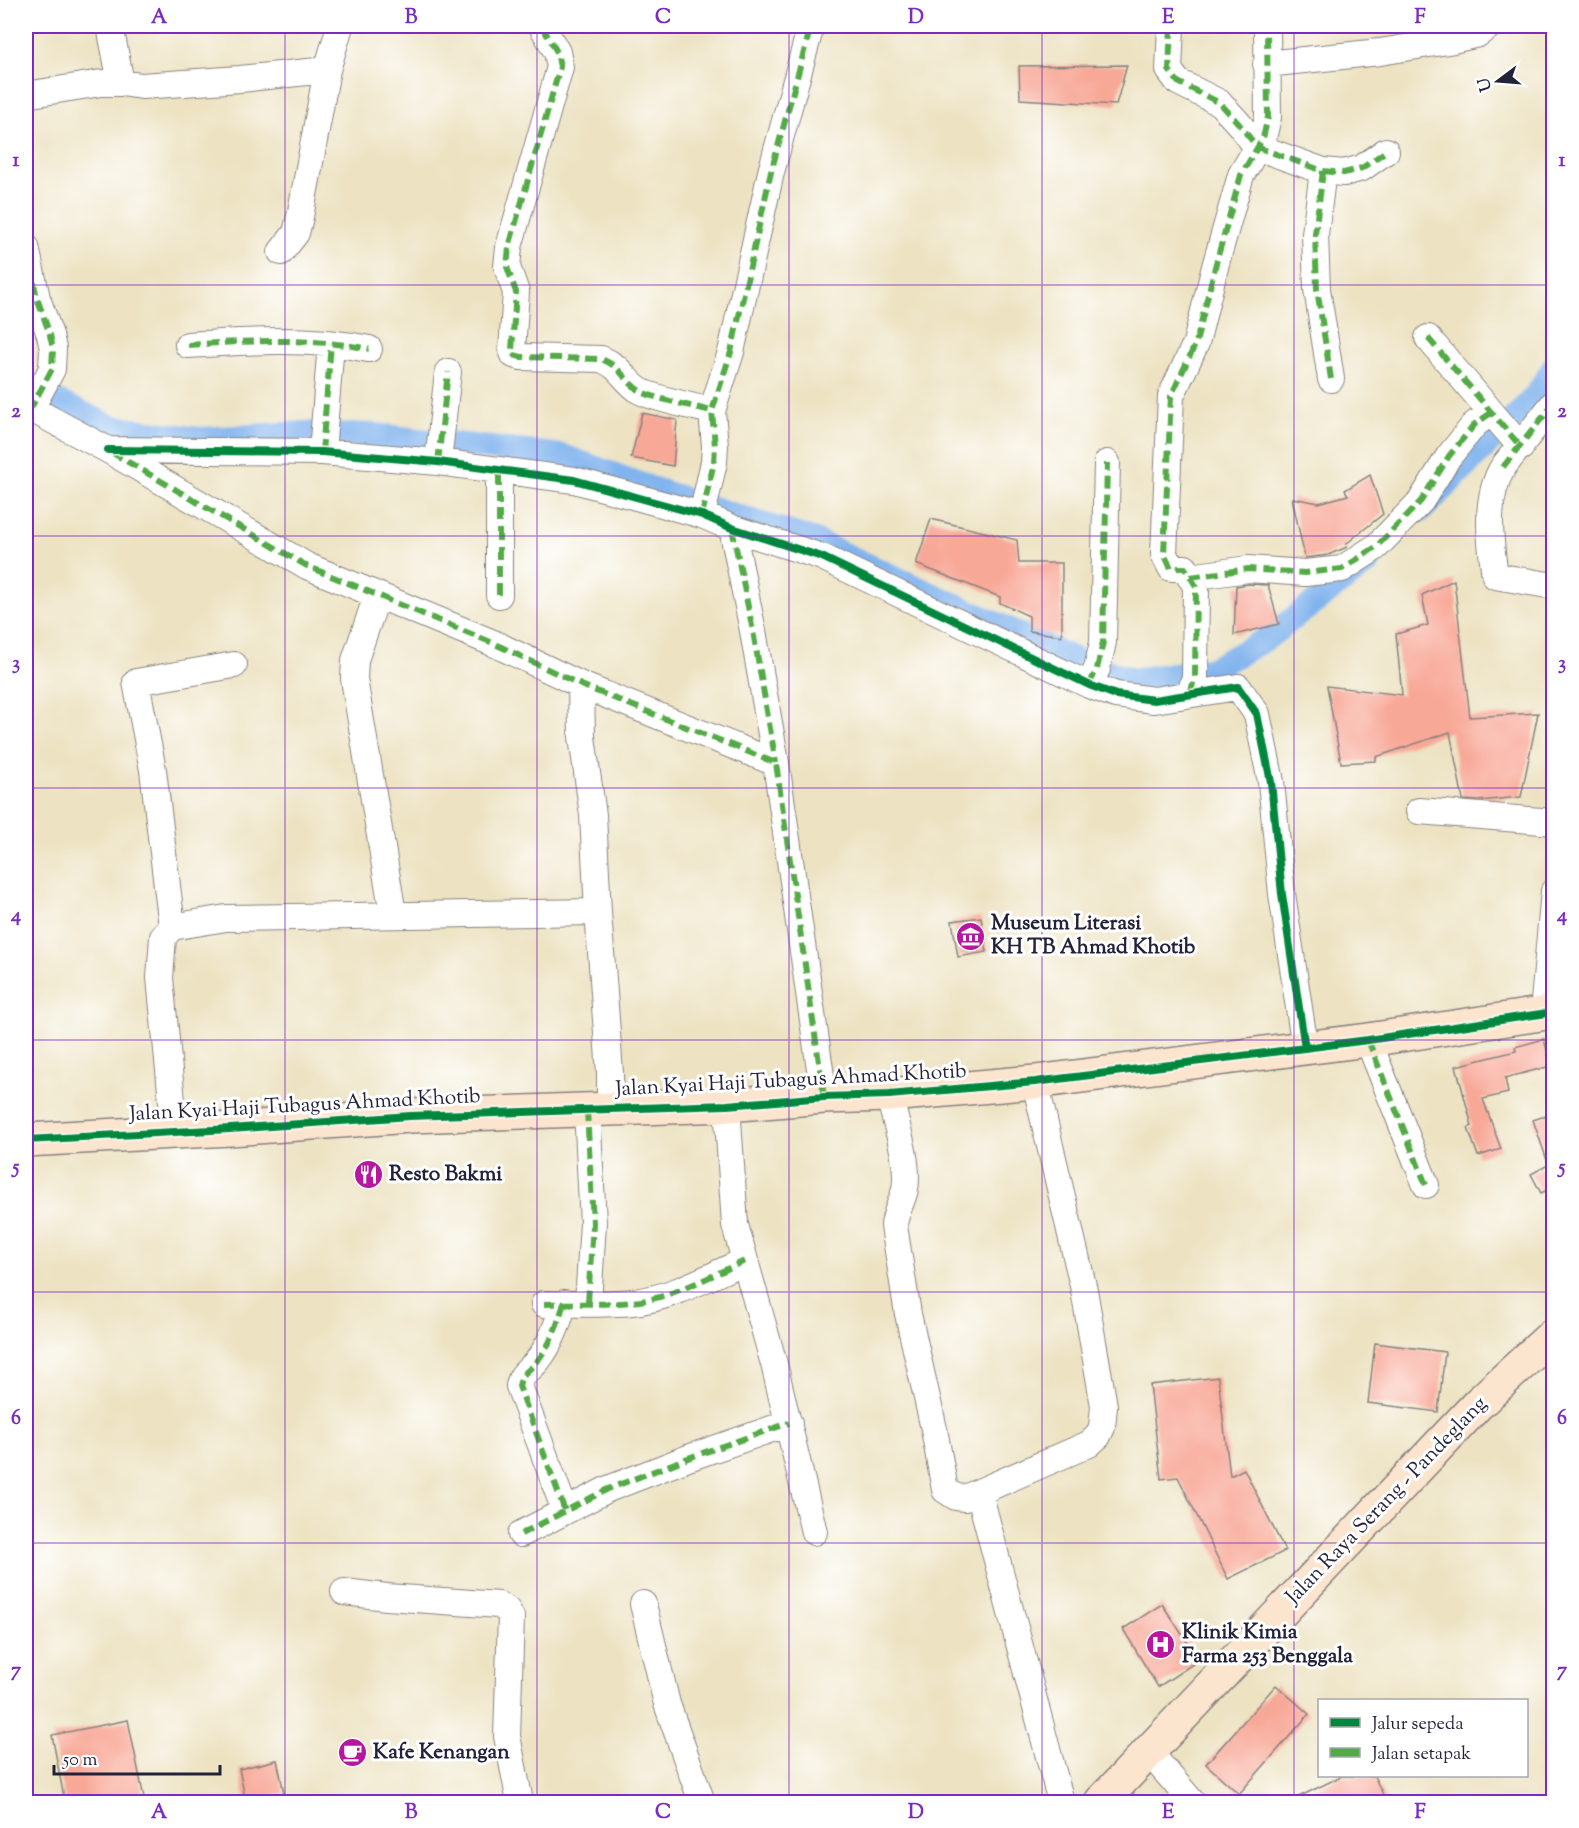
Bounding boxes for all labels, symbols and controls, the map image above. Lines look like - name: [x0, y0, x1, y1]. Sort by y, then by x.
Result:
- text: A: [151, 4, 168, 33]
- text: B: [405, 4, 418, 33]
- text: C: [655, 4, 671, 33]
- text: D: [908, 4, 924, 33]
- text: E: [1162, 4, 1175, 33]
- text: F: [1414, 4, 1426, 33]
- north arrow: [1468, 51, 1528, 111]
- text: U: [1473, 74, 1499, 94]
- text: 1: [13, 147, 20, 176]
- text: 1: [1559, 147, 1566, 176]
- text: 2: [11, 398, 21, 427]
- text: 2: [1557, 398, 1567, 427]
- text: 3: [12, 650, 20, 679]
- text: 3: [1558, 650, 1566, 679]
- text: 4: [10, 902, 21, 931]
- text: 4: [1556, 902, 1567, 931]
- place label: Museum Literasi KH TB Ahmad Khotib: [991, 909, 1196, 963]
- museum icon: Museum Literasi KH TB Ahmad Khotib: [954, 920, 986, 952]
- street label: Jalan Kyai Haji Tubagus Ahmad Khotib: [614, 1057, 967, 1105]
- street label: Jalan Kyai Haji Tubagus Ahmad Khotib: [128, 1082, 481, 1130]
- text: 5: [11, 1154, 20, 1183]
- text: 5: [1557, 1154, 1566, 1183]
- restaurant icon: Resto Bakmi: [352, 1159, 384, 1191]
- place label: Resto Bakmi: [389, 1160, 502, 1190]
- street label: Jalan Raya Serang - Pandeglang: [1279, 1390, 1495, 1612]
- text: 6: [11, 1405, 21, 1434]
- text: 6: [1557, 1405, 1567, 1434]
- place label: Klinik Kimia Farma 253 Benggala: [1182, 1618, 1353, 1672]
- hospital icon: Klinik Kimia Farma 253 Benggala: [1145, 1629, 1177, 1661]
- text: 7: [11, 1657, 22, 1686]
- text: 7: [1557, 1657, 1568, 1686]
- legend: [1318, 1699, 1528, 1777]
- text: Jalur sepeda: [1371, 1712, 1463, 1738]
- cafe icon: Kafe Kenangan: [336, 1737, 368, 1769]
- scale bar: [54, 1738, 220, 1776]
- place label: Kafe Kenangan: [373, 1738, 510, 1768]
- text: Jalan setapak: [1371, 1742, 1471, 1768]
- text: 50 m: [62, 1748, 98, 1774]
- text: A: [151, 1799, 168, 1828]
- text: B: [405, 1799, 418, 1828]
- text: C: [655, 1799, 671, 1828]
- text: D: [908, 1799, 924, 1828]
- text: E: [1162, 1799, 1175, 1828]
- text: F: [1414, 1799, 1426, 1828]

